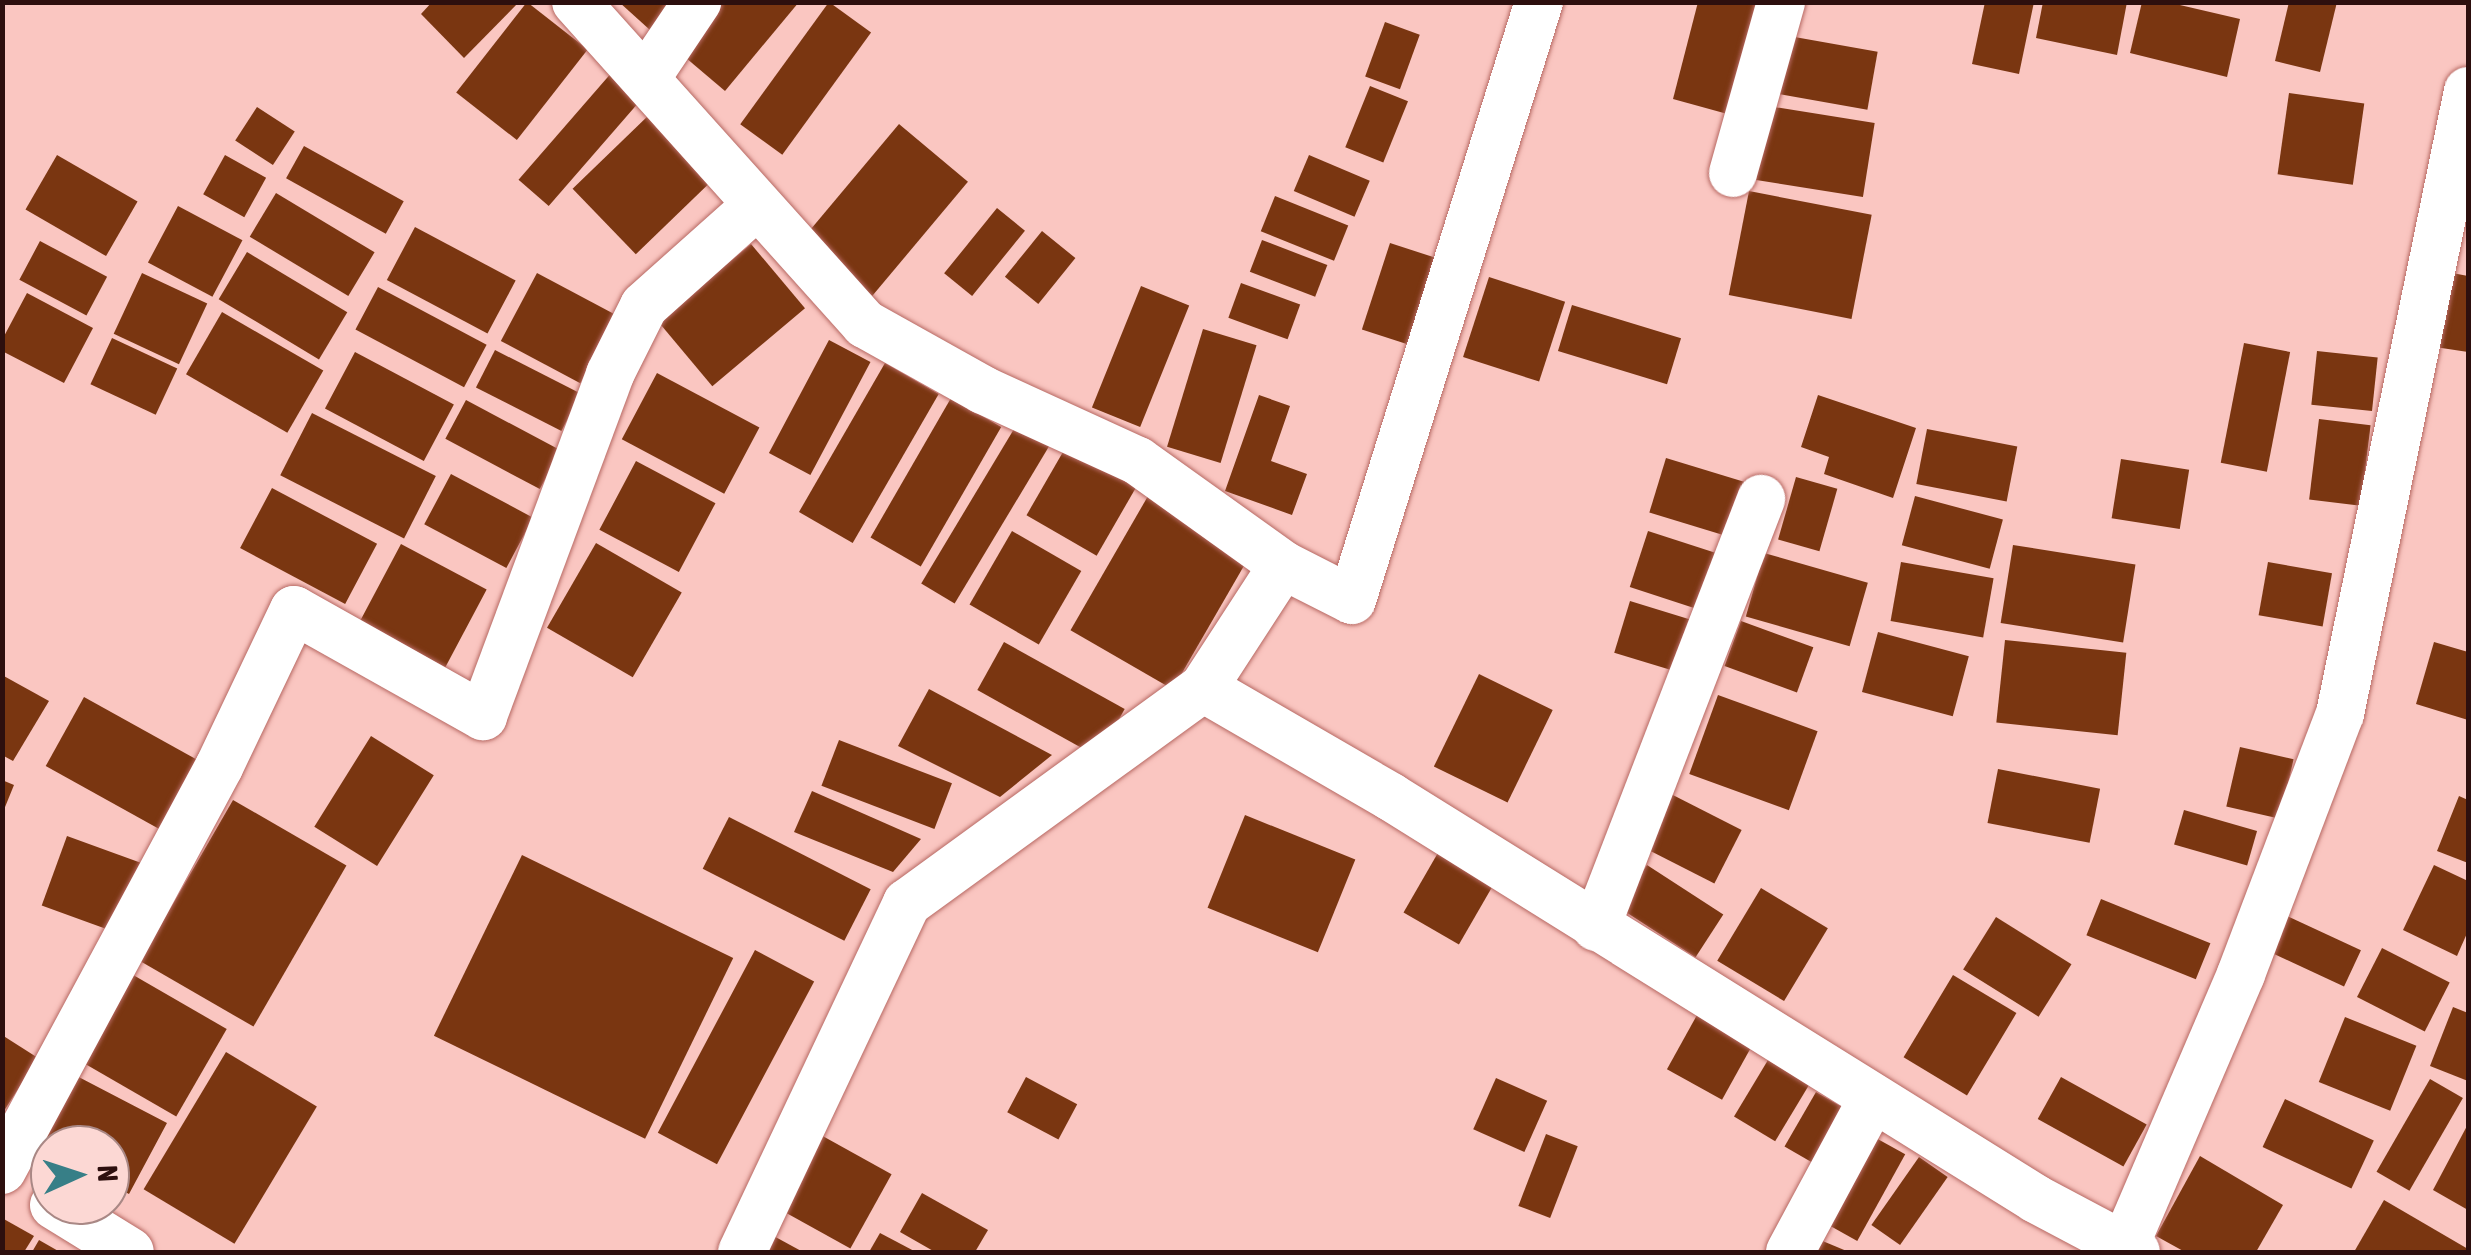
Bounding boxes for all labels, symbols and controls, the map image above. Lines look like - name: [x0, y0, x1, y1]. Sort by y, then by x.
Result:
- north arrow: [30, 1125, 130, 1225]
- text: N: [92, 1164, 124, 1183]

